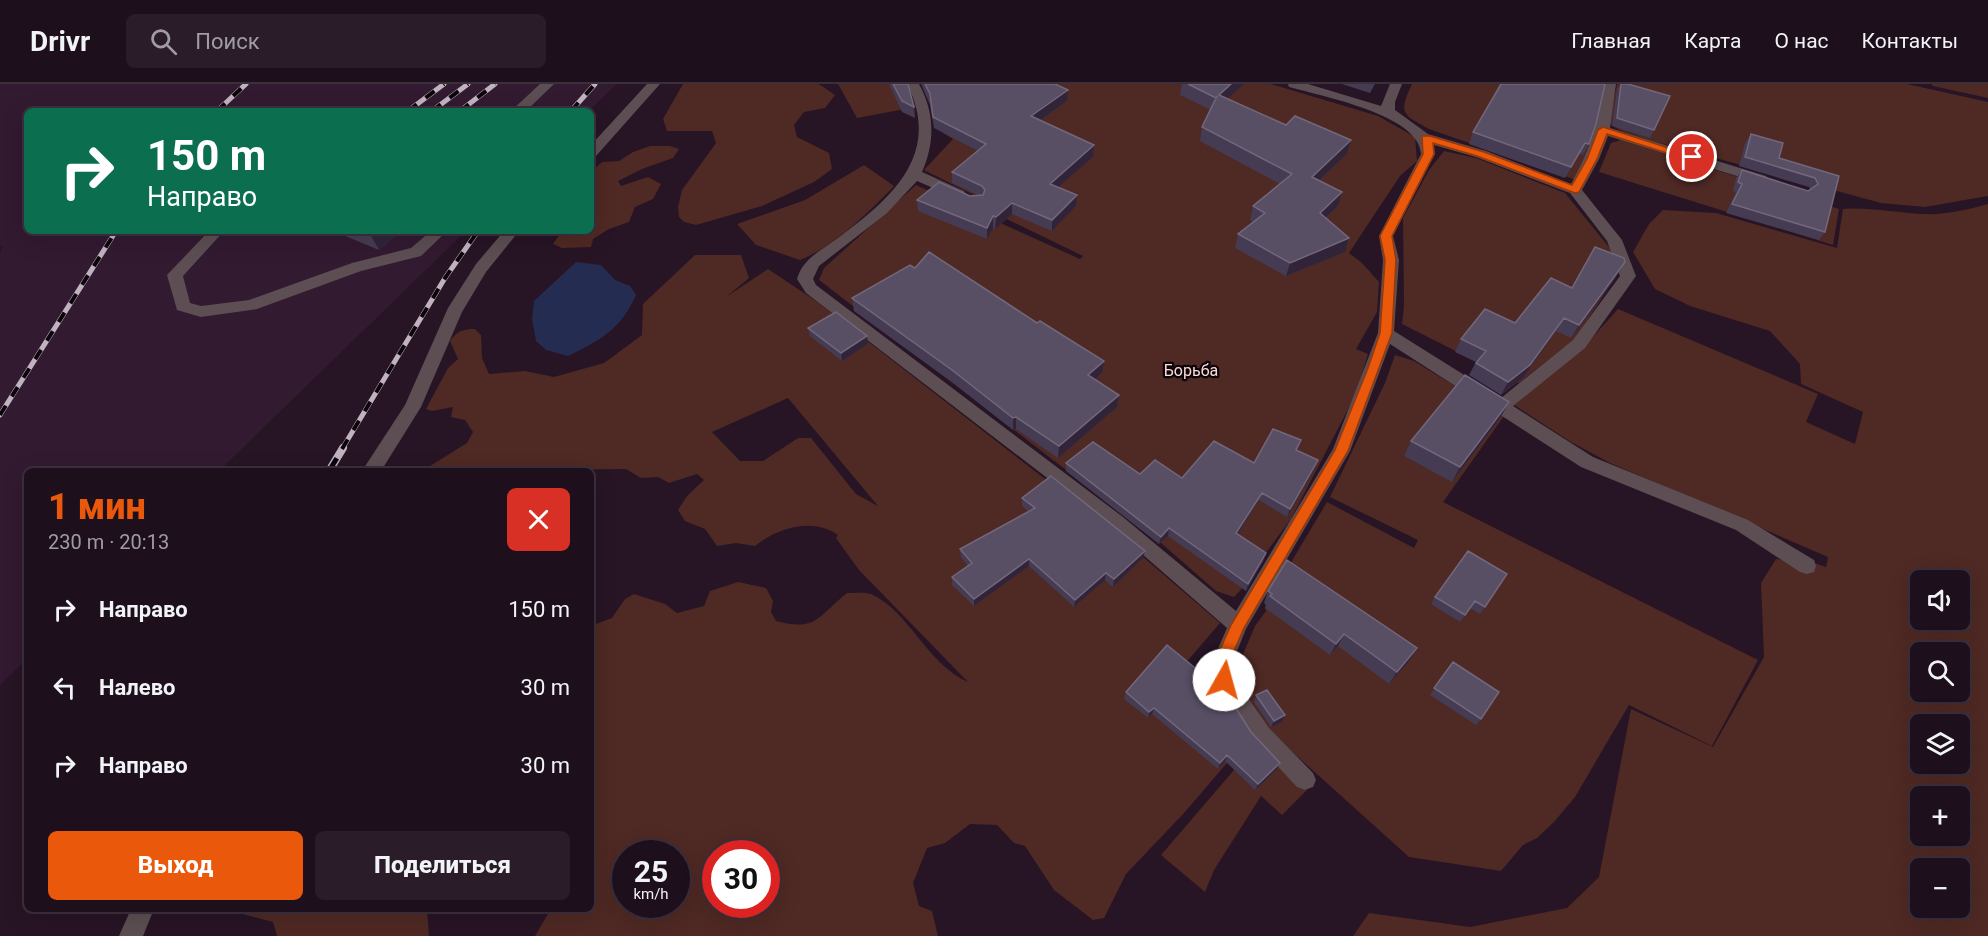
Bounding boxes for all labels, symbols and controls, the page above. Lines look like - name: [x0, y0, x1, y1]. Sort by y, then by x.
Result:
- search box: [126, 14, 546, 68]
- text: Drivr: [30, 25, 90, 58]
- icon: search: [147, 25, 180, 58]
- text: Поиск: [195, 29, 260, 54]
- text: Главная: [1571, 29, 1651, 53]
- text: Карта: [1684, 29, 1741, 53]
- text: О нас: [1774, 29, 1829, 53]
- text: Контакты: [1862, 29, 1958, 53]
- text: 150 m: [147, 131, 266, 180]
- pin: [1666, 131, 1717, 182]
- icon: right: [48, 132, 126, 210]
- icon: arrive: [1675, 140, 1708, 173]
- text: Направо: [147, 181, 257, 213]
- park label: Борьба: [1164, 361, 1218, 380]
- text: 1 мин: [48, 486, 146, 528]
- button: close: [507, 488, 570, 551]
- text: 230 m · 20:13: [48, 530, 169, 554]
- map controls: [1910, 570, 1970, 918]
- button: sound: [1910, 570, 1970, 630]
- icon: right: [48, 593, 81, 626]
- text: Направо: [99, 597, 188, 622]
- text: 150 m: [508, 597, 570, 622]
- button: search: [1910, 642, 1970, 702]
- position arrow: [1192, 648, 1256, 712]
- icon: left: [48, 671, 81, 704]
- text: Налево: [99, 675, 176, 700]
- text: 30 m: [521, 675, 570, 700]
- button: layers: [1910, 714, 1970, 774]
- icon: right: [48, 749, 81, 782]
- text: Направо: [99, 753, 188, 778]
- text: 30 m: [521, 753, 570, 778]
- button: +: [1910, 786, 1970, 846]
- button: Выход: [48, 831, 303, 900]
- button: Поделиться: [315, 831, 570, 900]
- speed limit sign: 30: [702, 840, 780, 918]
- text: 25: [634, 854, 668, 889]
- button: −: [1910, 858, 1970, 918]
- text: km/h: [633, 885, 669, 903]

